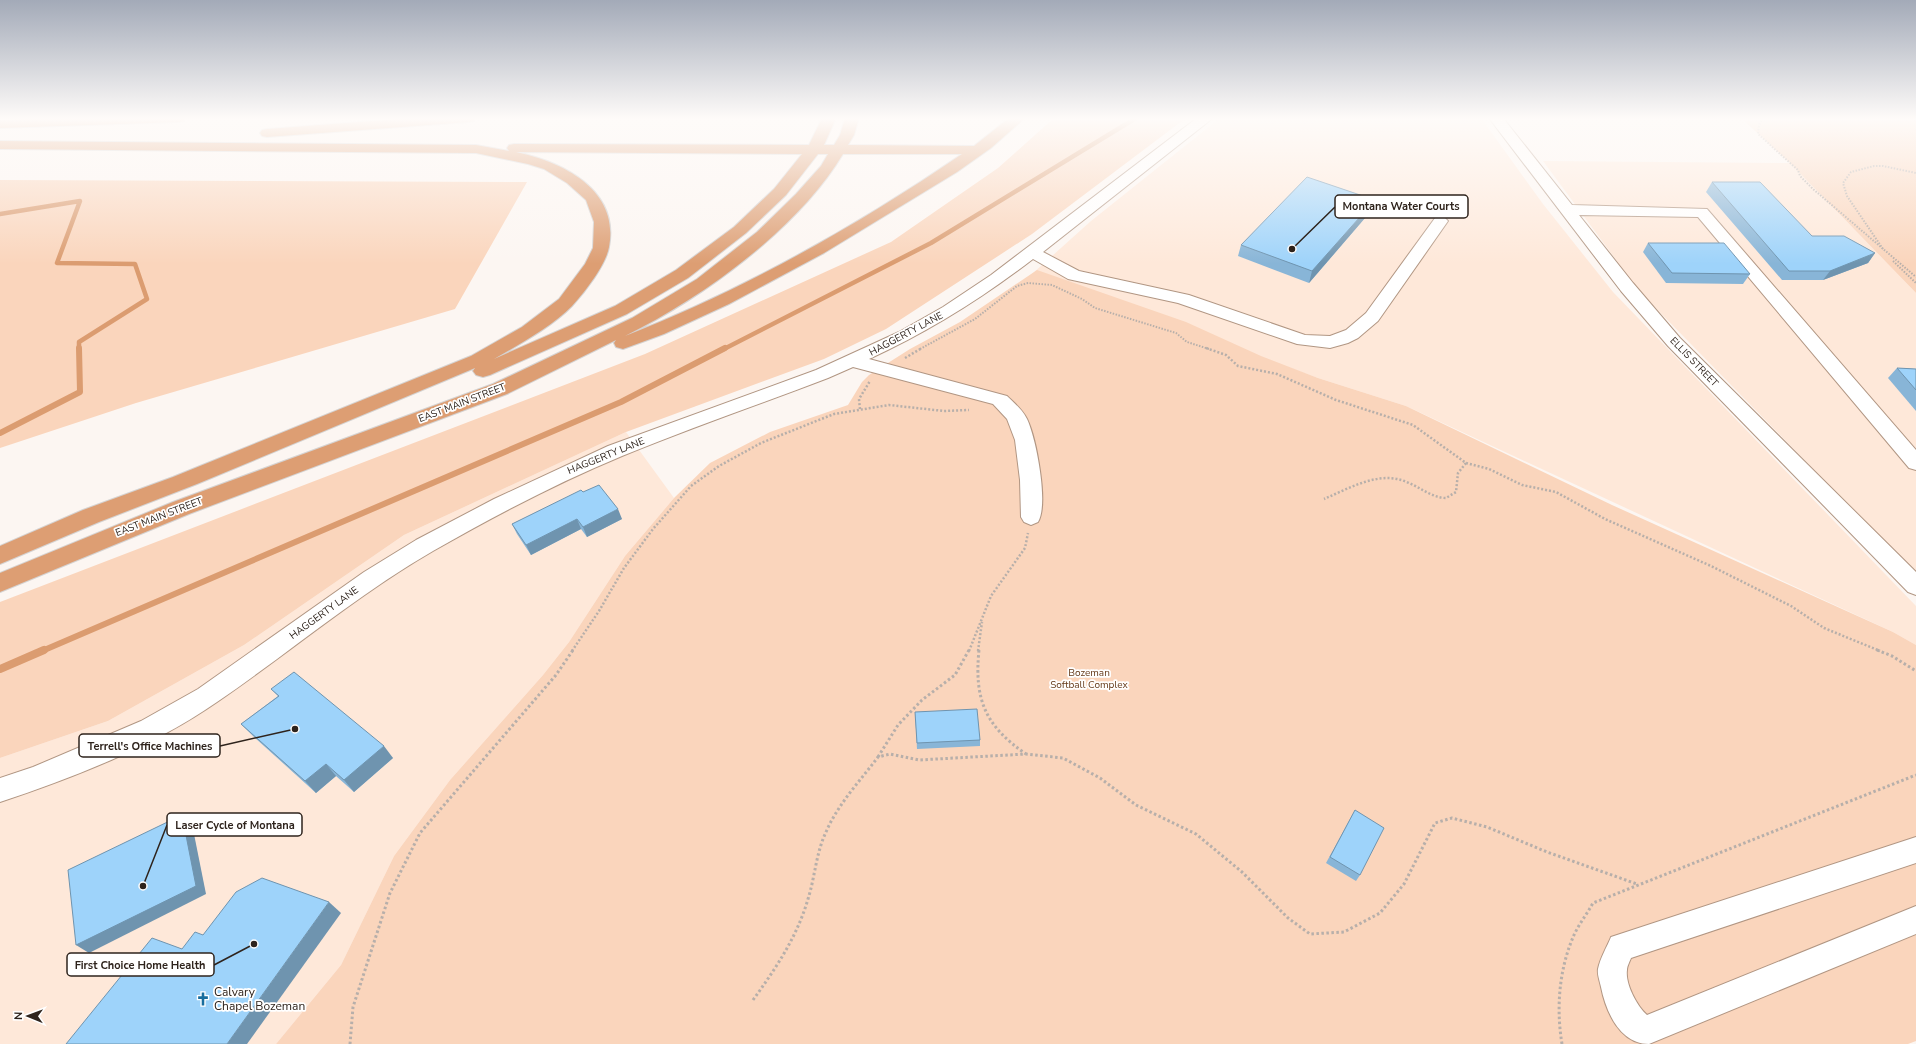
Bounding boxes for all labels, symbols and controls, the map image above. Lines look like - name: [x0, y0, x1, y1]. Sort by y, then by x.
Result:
- callout: Montana Water Courts: [1335, 195, 1468, 218]
- text: Montana Water Courts: [1343, 199, 1460, 214]
- street label: HAGGERTY LANE: [867, 308, 946, 359]
- street label: ELLIS STREET: [1667, 334, 1721, 390]
- street label: EAST MAIN STREET: [416, 380, 508, 426]
- street label: HAGGERTY LANE: [565, 434, 647, 478]
- street label: EAST MAIN STREET: [113, 494, 205, 540]
- street label: HAGGERTY LANE: [287, 583, 361, 643]
- park label: Bozeman Softball Complex: [1050, 666, 1129, 692]
- callout: Terrell's Office Machines: [79, 734, 220, 757]
- text: Terrell's Office Machines: [88, 739, 212, 754]
- callout: Laser Cycle of Montana: [167, 813, 302, 836]
- text: Laser Cycle of Montana: [175, 818, 295, 833]
- callout: First Choice Home Health: [67, 953, 214, 976]
- text: First Choice Home Health: [75, 958, 205, 973]
- place label: Calvary Chapel Bozeman: [214, 984, 305, 1014]
- church icon: Calvary Chapel Bozeman: [195, 991, 211, 1007]
- north arrow: [8, 996, 48, 1036]
- text: N: [11, 1012, 26, 1020]

